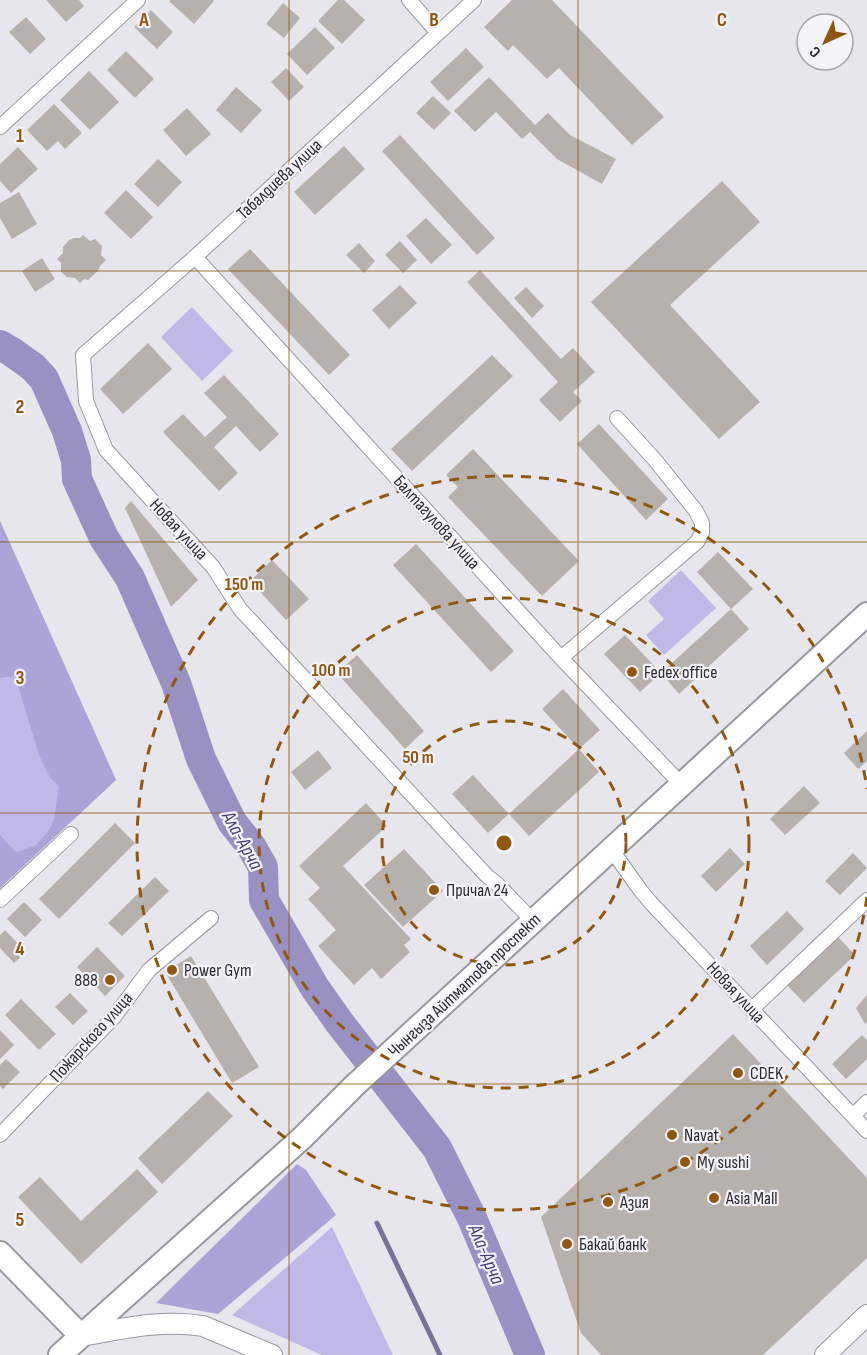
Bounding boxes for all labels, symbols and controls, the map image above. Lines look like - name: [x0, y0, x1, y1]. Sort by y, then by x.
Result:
- text: A: [138, 8, 149, 32]
- text: B: [429, 8, 439, 32]
- text: C: [717, 8, 727, 32]
- north arrow: [795, 12, 855, 72]
- text: С: [806, 42, 825, 61]
- text: 1: [16, 124, 24, 148]
- street label: Табалдиева улица: [233, 135, 326, 224]
- text: 2: [16, 395, 24, 419]
- street label: Балтагулова улица: [389, 471, 484, 574]
- street label: Новая улица: [145, 494, 212, 564]
- text: 150 m: [225, 574, 263, 595]
- text: 100 m: [312, 660, 351, 681]
- place label: Fedex office: [644, 662, 717, 683]
- marker: Fedex office: [625, 665, 639, 679]
- text: 3: [16, 666, 25, 690]
- text: 50 m: [402, 747, 434, 768]
- water label: Ала-Арча: [216, 806, 268, 874]
- centre of rings: [494, 833, 514, 853]
- place label: Причал 24: [446, 880, 509, 901]
- marker: Причал 24: [427, 883, 441, 897]
- street label: Чынгыза Айтматова проспект: [384, 909, 545, 1062]
- text: 4: [15, 937, 25, 961]
- street label: Новая улица: [702, 957, 769, 1027]
- place label: Power Gym: [184, 960, 252, 981]
- marker: Power Gym: [165, 963, 179, 977]
- place label: 888: [74, 970, 98, 991]
- marker: 888: [103, 973, 117, 987]
- street label: Пожарского улица: [45, 988, 137, 1087]
- place label: CDEK: [750, 1063, 784, 1084]
- marker: CDEK: [731, 1066, 745, 1080]
- place label: Navat: [684, 1125, 720, 1146]
- marker: Navat: [665, 1128, 679, 1142]
- place label: My sushi: [697, 1152, 749, 1173]
- marker: My sushi: [678, 1155, 692, 1169]
- place label: Asia Mall: [725, 1188, 778, 1209]
- marker: Asia Mall: [707, 1191, 721, 1205]
- place label: Азия: [619, 1192, 649, 1213]
- marker: Азия: [601, 1195, 615, 1209]
- text: 5: [16, 1208, 25, 1232]
- water label: Ала-Арча: [462, 1220, 509, 1288]
- place label: Бакай банк: [579, 1234, 647, 1255]
- marker: Бакай банк: [560, 1237, 574, 1251]

